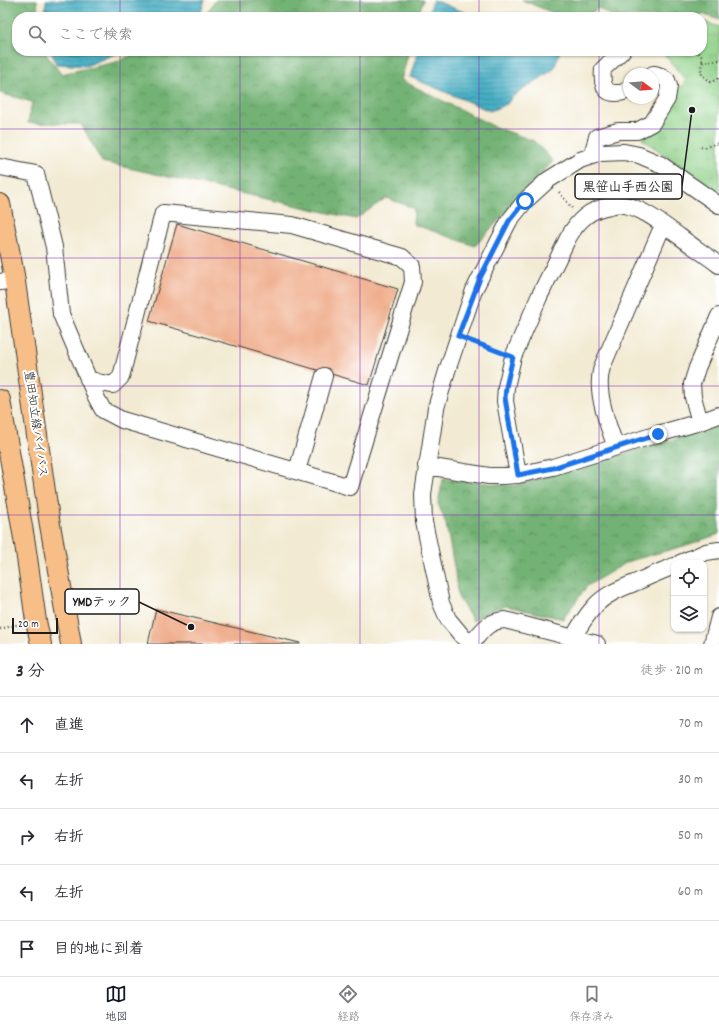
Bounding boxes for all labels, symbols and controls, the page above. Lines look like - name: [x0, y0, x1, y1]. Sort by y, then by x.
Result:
- search box: [12, 12, 707, 56]
- icon: search: [26, 23, 48, 45]
- text: ここで検索: [58, 25, 133, 47]
- north arrow: [623, 68, 659, 104]
- callout: 黒笹山手西公園: [575, 174, 682, 199]
- text: 黒笹山手西公園: [582, 179, 674, 198]
- route start: [516, 192, 534, 210]
- street label: 豊田知立線バイパス: [19, 369, 51, 479]
- route end: [649, 425, 667, 443]
- map controls: [671, 560, 707, 632]
- button: locate: [671, 560, 707, 596]
- callout: YMDテック: [65, 589, 139, 614]
- text: YMDテック: [72, 594, 131, 613]
- button: layers: [671, 596, 707, 632]
- scale bar: [12, 616, 58, 635]
- text: 20 m: [18, 617, 39, 633]
- text: 3 分: [16, 661, 44, 685]
- text: 徒歩 · 210 m: [641, 662, 703, 681]
- icon: ahead: [16, 714, 38, 736]
- text: 直進: [54, 715, 84, 737]
- text: 70 m: [679, 715, 703, 734]
- icon: left: [16, 770, 38, 792]
- text: 左折: [54, 771, 84, 793]
- text: 30 m: [678, 771, 703, 790]
- icon: right: [16, 826, 38, 848]
- text: 右折: [54, 827, 84, 849]
- text: 50 m: [678, 827, 703, 846]
- icon: left: [16, 882, 38, 904]
- text: 左折: [54, 883, 84, 905]
- text: 60 m: [678, 883, 703, 902]
- icon: arrive: [16, 938, 38, 960]
- text: 目的地に到着: [54, 939, 144, 961]
- tab: 地図: [105, 983, 127, 1026]
- tab: 経路: [337, 983, 359, 1026]
- tab: 保存済み: [570, 983, 614, 1026]

